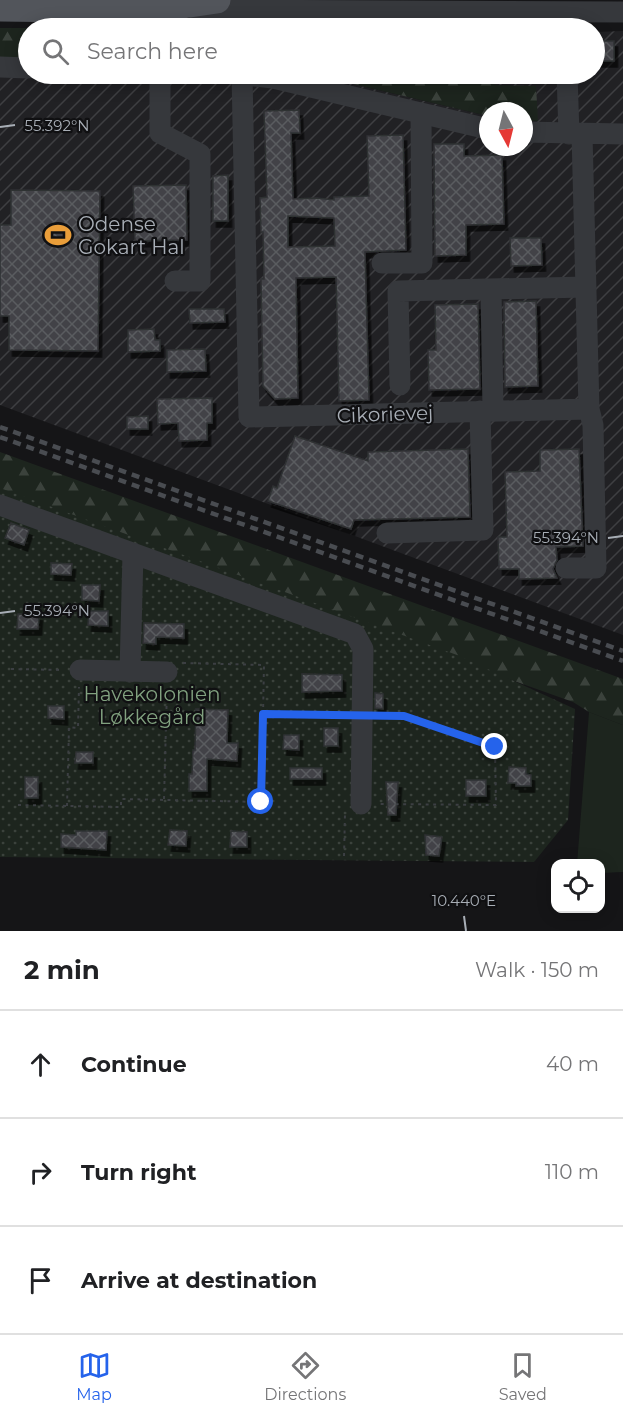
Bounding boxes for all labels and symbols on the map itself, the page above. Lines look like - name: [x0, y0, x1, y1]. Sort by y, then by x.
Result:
- north arrow: [479, 102, 533, 156]
- text: 55.392°N: [25, 116, 89, 135]
- place label: Odense Gokart Hal: [78, 212, 185, 259]
- sports icon: Odense Gokart Hal: [43, 220, 73, 250]
- street label: Cikorievej: [336, 400, 434, 428]
- text: 55.394°N: [533, 528, 599, 547]
- text: 55.394°N: [24, 601, 90, 620]
- park label: Havekolonien Løkkegård: [84, 682, 220, 729]
- route end: [481, 733, 507, 759]
- route start: [247, 788, 273, 814]
- text: 10.440°E: [432, 891, 496, 910]

